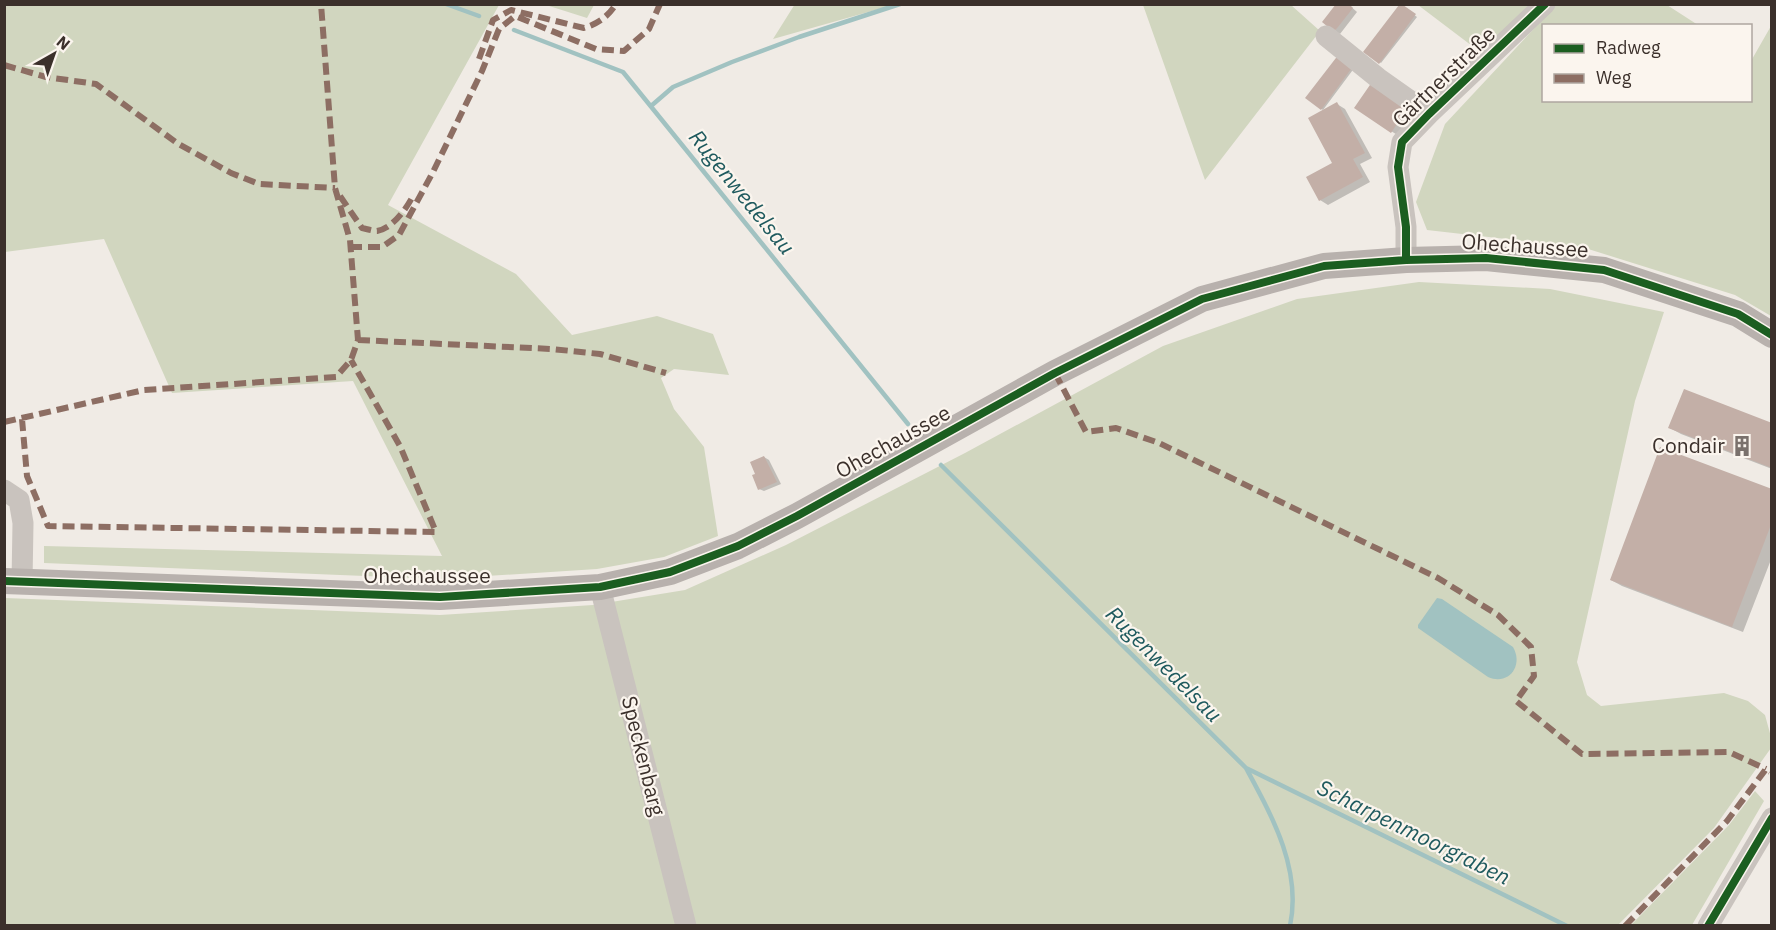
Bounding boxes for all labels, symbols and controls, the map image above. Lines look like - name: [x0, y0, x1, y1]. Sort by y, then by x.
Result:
- street label: Gärtnerstraße: [1386, 20, 1501, 133]
- north arrow: [24, 24, 84, 84]
- legend: [1542, 24, 1752, 102]
- text: N: [53, 31, 75, 54]
- text: Radweg: [1596, 36, 1661, 59]
- text: Weg: [1596, 66, 1632, 89]
- water label: Rugenwedelsau: [683, 123, 802, 260]
- street label: Ohechaussee: [1461, 227, 1590, 263]
- street label: Ohechaussee: [830, 398, 955, 484]
- place label: Condair: [1652, 431, 1725, 459]
- building icon: Condair: [1730, 434, 1754, 458]
- street label: Ohechaussee: [363, 561, 491, 589]
- water label: Rugenwedelsau: [1100, 599, 1229, 728]
- street label: Speckenbarg: [616, 693, 672, 819]
- water label: Scharpenmoorgraben: [1313, 772, 1516, 891]

